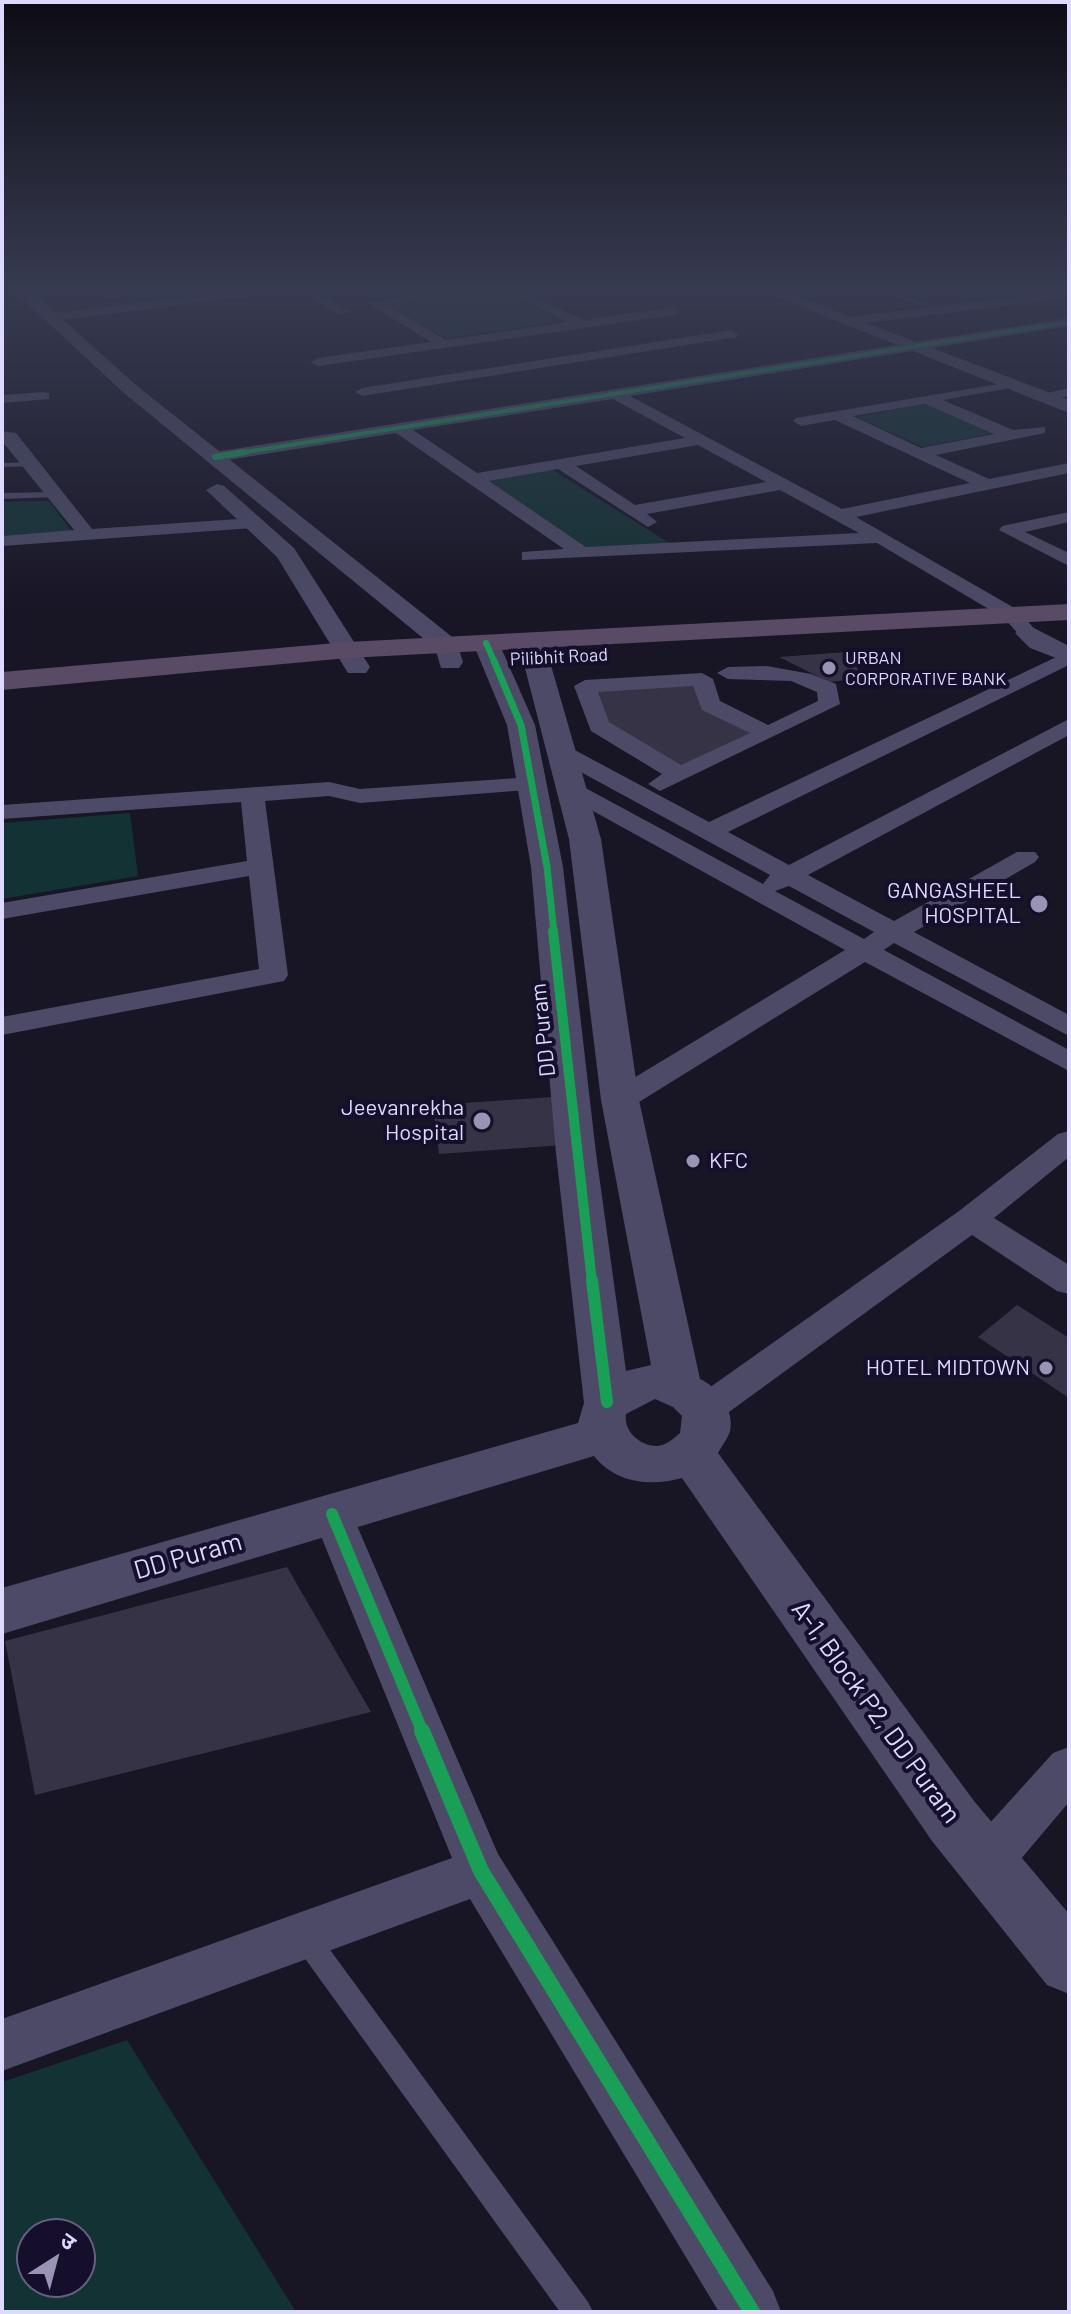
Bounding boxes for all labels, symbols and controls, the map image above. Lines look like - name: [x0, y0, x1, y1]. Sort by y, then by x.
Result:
- street label: Pilibhit Road: [509, 644, 609, 670]
- place label: URBAN CORPORATIVE BANK: [845, 647, 1006, 690]
- marker: URBAN CORPORATIVE BANK: [820, 659, 838, 677]
- place label: GANGASHEEL HOSPITAL: [887, 878, 1021, 930]
- marker: GANGASHEEL HOSPITAL: [1028, 893, 1050, 915]
- street label: DD Puram: [525, 982, 561, 1078]
- place label: Jeevanrekha Hospital: [341, 1095, 464, 1146]
- marker: Jeevanrekha Hospital: [471, 1110, 493, 1132]
- place label: KFC: [709, 1148, 748, 1174]
- marker: KFC: [684, 1152, 702, 1170]
- place label: HOTEL MIDTOWN: [866, 1355, 1030, 1381]
- marker: HOTEL MIDTOWN: [1037, 1359, 1055, 1377]
- street label: DD Puram: [130, 1526, 246, 1586]
- street label: A-1, Block P2, DD Puram: [785, 1595, 967, 1829]
- north arrow: [16, 2218, 96, 2298]
- text: उ: [56, 2226, 82, 2255]

